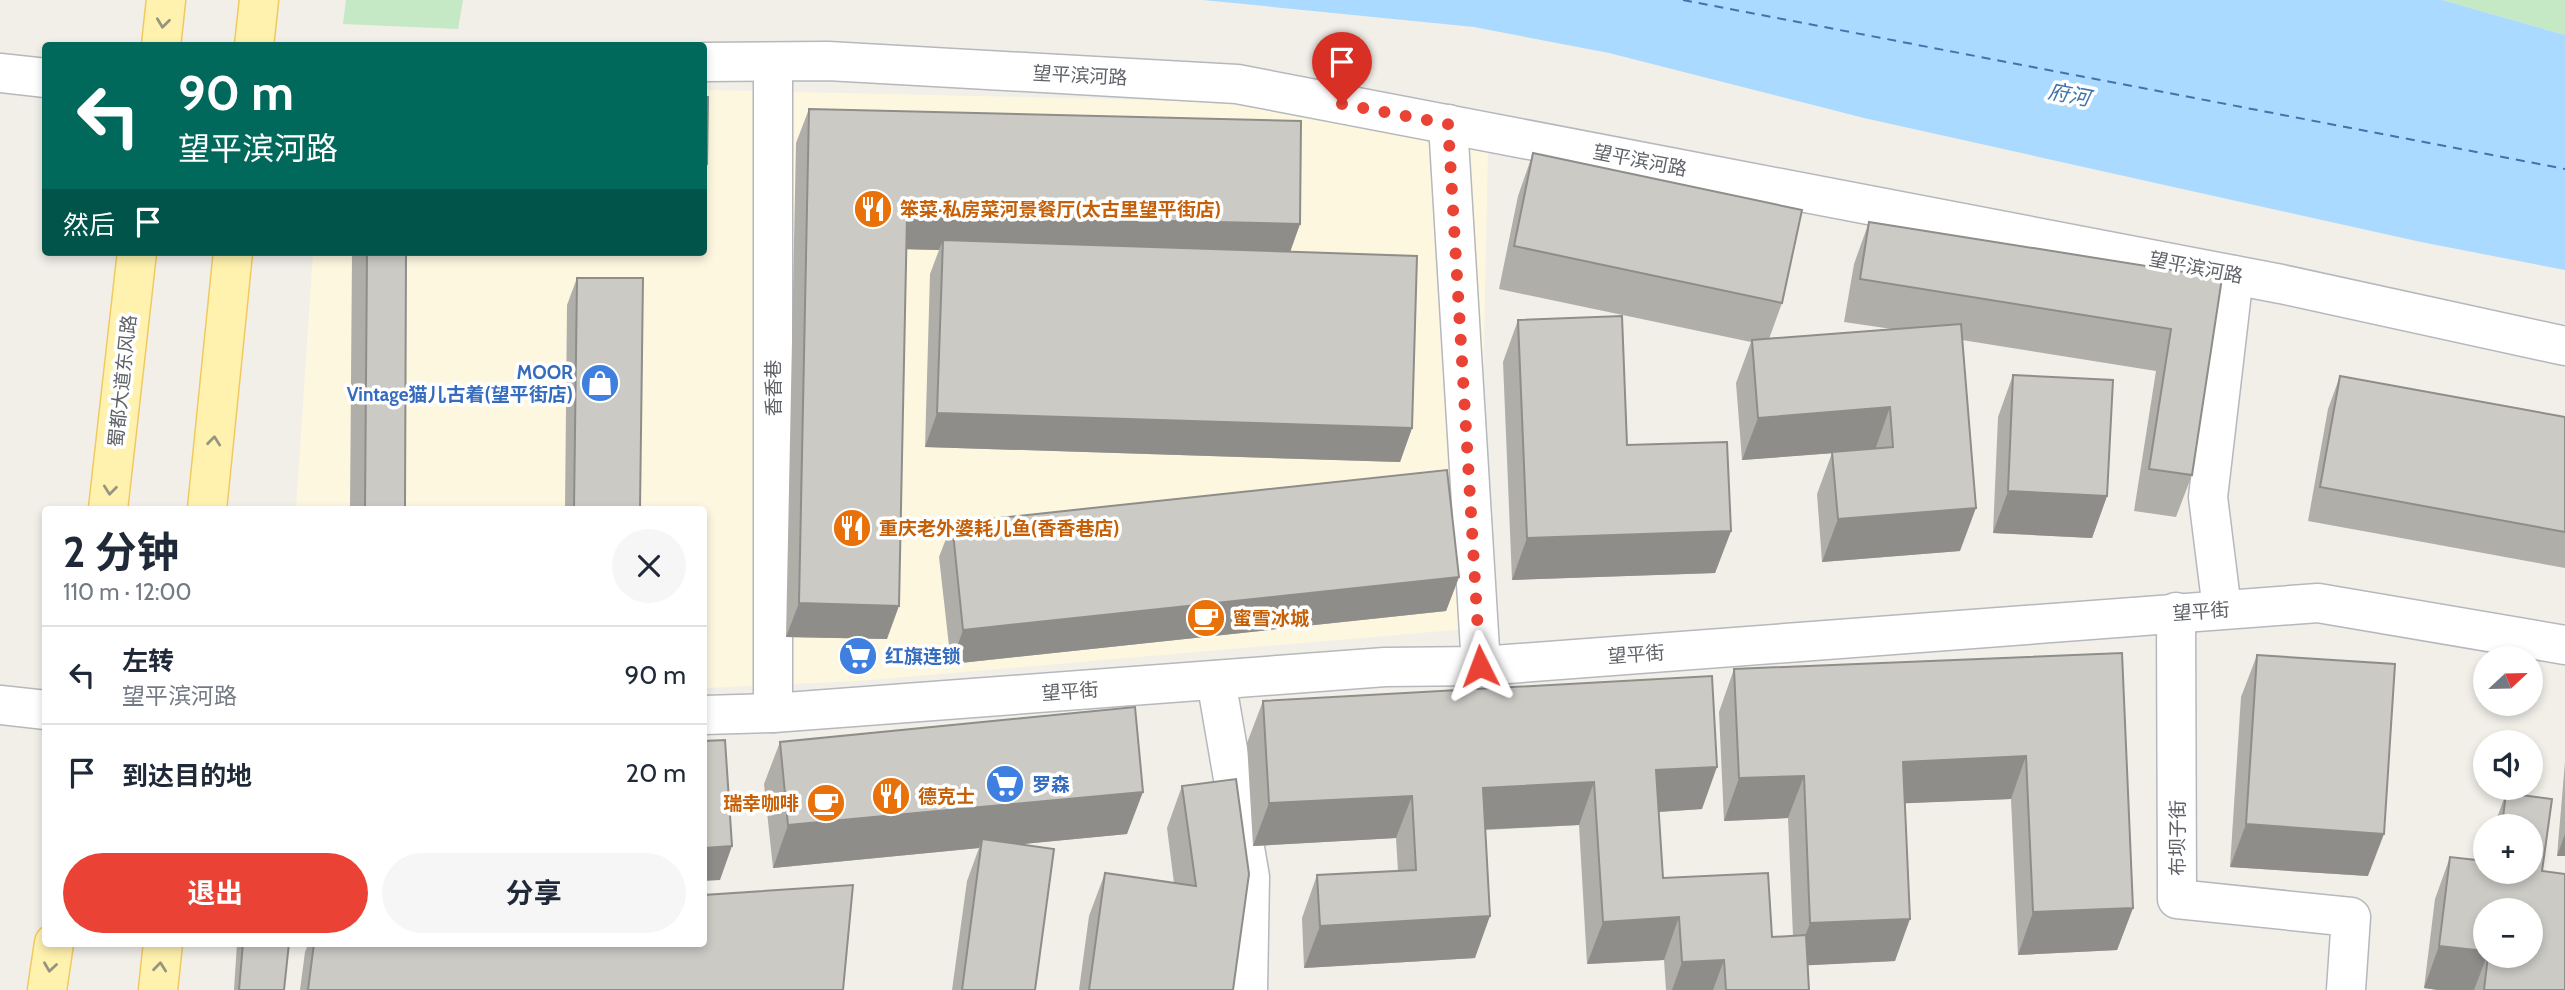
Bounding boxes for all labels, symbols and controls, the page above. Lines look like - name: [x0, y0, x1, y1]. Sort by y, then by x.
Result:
- one-way arrow: [156, 17, 171, 29]
- pin: [1312, 32, 1372, 104]
- icon: arrive: [1323, 43, 1361, 81]
- street label: 望平滨河路: [1032, 62, 1128, 89]
- text: 90 m: [178, 63, 294, 122]
- icon: left: [63, 70, 154, 161]
- water label: 府河: [2046, 78, 2096, 112]
- text: 望平滨河路: [178, 129, 338, 168]
- street label: 望平滨河路: [1591, 140, 1689, 181]
- restaurant icon: 笨菜·私房菜河景餐厅(太古里望平街店): [852, 188, 894, 230]
- place label: 笨菜·私房菜河景餐厅(太古里望平街店): [900, 198, 1221, 221]
- icon: arrive: [129, 203, 167, 241]
- text: 然后: [63, 209, 115, 241]
- street label: 望平滨河路: [2147, 247, 2245, 288]
- street label: 蜀都大道东风路: [104, 314, 141, 448]
- street label: 香香巷: [762, 359, 785, 417]
- place label: MOOR Vintage猫儿古着(望平街店): [347, 361, 573, 406]
- shop icon: MOOR Vintage猫儿古着(望平街店): [579, 362, 621, 404]
- one-way arrow: [206, 436, 221, 447]
- one-way arrow: [103, 485, 118, 496]
- restaurant icon: 重庆老外婆耗儿鱼(香香巷店): [831, 507, 873, 549]
- place label: 重庆老外婆耗儿鱼(香香巷店): [879, 517, 1119, 540]
- text: 2 分钟: [63, 526, 179, 578]
- button: close: [612, 529, 686, 603]
- text: 110 m · 12:00: [63, 578, 192, 606]
- cafe icon: 蜜雪冰城: [1185, 597, 1227, 639]
- street label: 望平街: [2172, 598, 2230, 625]
- place label: 蜜雪冰城: [1233, 607, 1309, 630]
- position arrow: [1443, 629, 1517, 703]
- supermarket icon: 红旗连锁: [837, 635, 879, 677]
- street label: 望平街: [1607, 641, 1665, 668]
- text: 左转: [122, 645, 174, 677]
- place label: 红旗连锁: [885, 645, 961, 668]
- north arrow: [2473, 646, 2543, 716]
- map controls: [2473, 646, 2543, 968]
- icon: left: [63, 656, 101, 694]
- text: 90 m: [624, 659, 686, 691]
- street label: 望平街: [1041, 678, 1099, 705]
- text: 望平滨河路: [122, 682, 237, 710]
- button: sound: [2473, 730, 2543, 800]
- icon: arrive: [63, 754, 101, 792]
- text: 20 m: [626, 757, 686, 789]
- text: 到达目的地: [122, 760, 252, 792]
- supermarket icon: 罗森: [984, 763, 1026, 805]
- place label: 罗森: [1032, 773, 1070, 796]
- restaurant icon: 德克士: [870, 775, 912, 817]
- cafe icon: 瑞幸咖啡: [805, 782, 847, 824]
- place label: 德克士: [918, 785, 975, 808]
- place label: 瑞幸咖啡: [723, 792, 799, 815]
- street label: 布坝子街: [2166, 800, 2189, 876]
- button: +: [2473, 814, 2543, 884]
- button: 退出: [63, 853, 368, 933]
- button: 分享: [382, 853, 686, 933]
- button: −: [2473, 898, 2543, 968]
- one-way arrow: [43, 961, 58, 972]
- one-way arrow: [152, 961, 167, 972]

